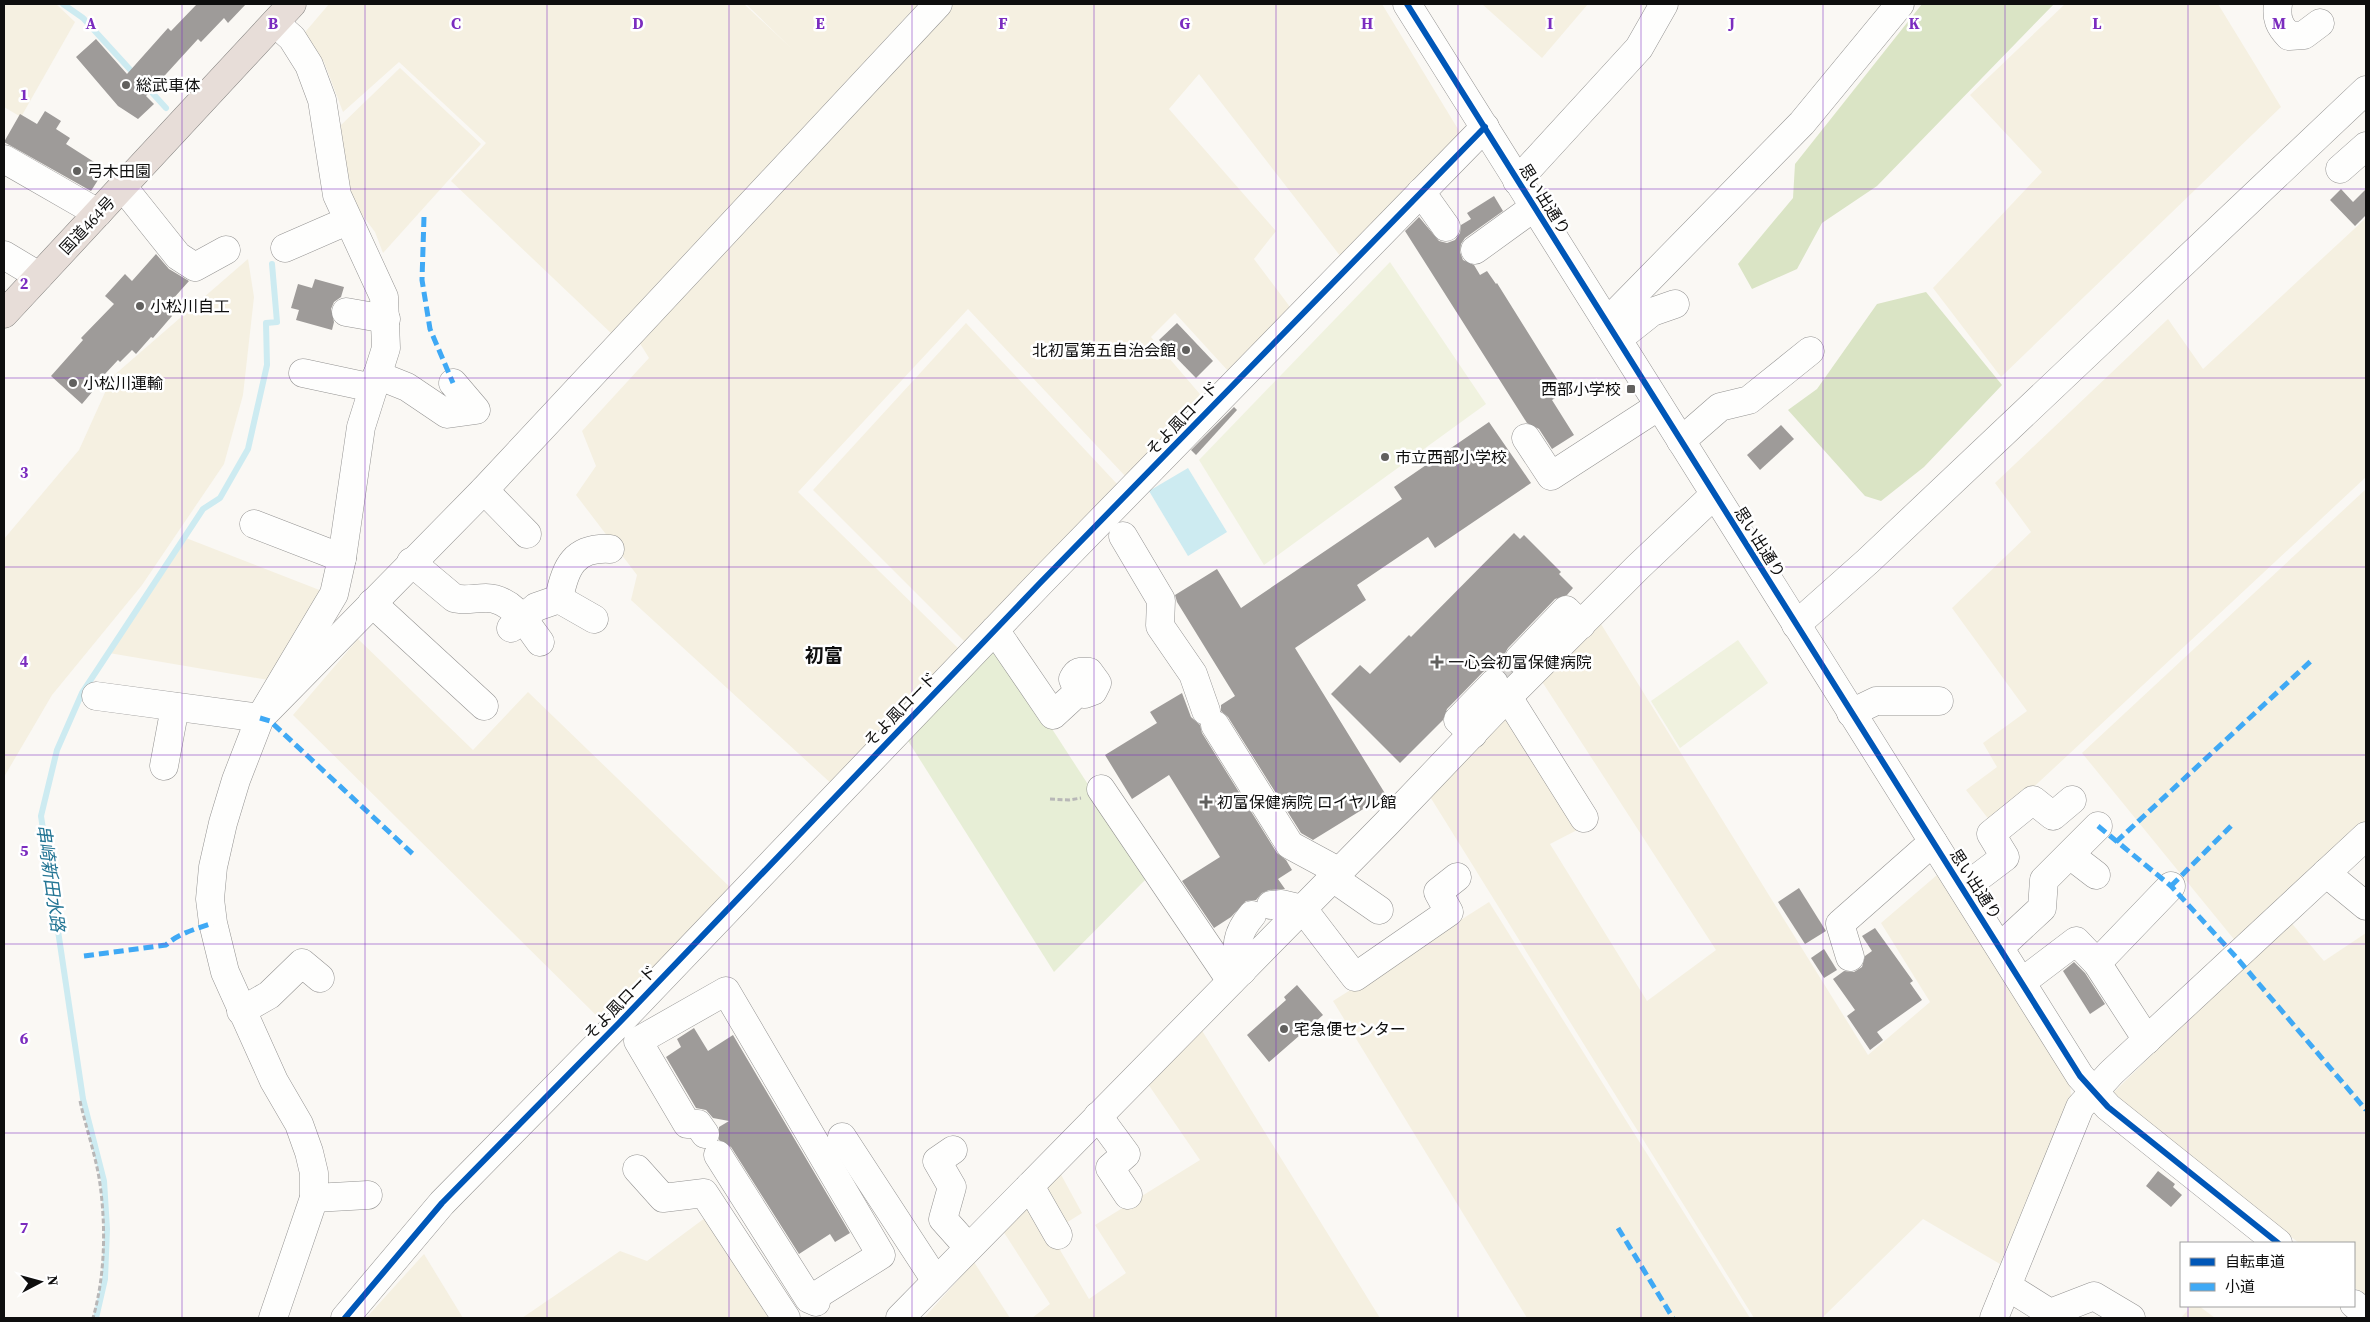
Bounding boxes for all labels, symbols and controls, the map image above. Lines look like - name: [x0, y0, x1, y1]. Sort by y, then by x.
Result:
- text: A: [86, 12, 97, 34]
- text: B: [268, 12, 279, 34]
- text: C: [451, 12, 461, 34]
- text: D: [632, 12, 644, 34]
- text: E: [815, 12, 825, 34]
- text: F: [998, 12, 1008, 34]
- text: G: [1180, 12, 1191, 34]
- text: H: [1361, 12, 1373, 34]
- text: I: [1547, 12, 1553, 34]
- text: J: [1728, 12, 1735, 34]
- text: K: [1908, 12, 1920, 34]
- text: L: [2092, 12, 2102, 34]
- text: M: [2272, 12, 2286, 34]
- place label: 総武車体: [136, 74, 200, 96]
- marker: 総武車体: [120, 79, 132, 91]
- text: 1: [20, 83, 28, 105]
- street label: 思い出通り: [1514, 159, 1576, 239]
- place label: 弓木田園: [87, 160, 151, 182]
- marker: 弓木田園: [71, 165, 83, 177]
- street label: 国道464号: [54, 191, 120, 259]
- text: 2: [20, 272, 29, 294]
- place label: 小松川自工: [150, 295, 230, 317]
- marker: 小松川自工: [134, 300, 146, 312]
- place label: 北初富第五自治会館: [1032, 339, 1176, 361]
- marker: 北初富第五自治会館: [1180, 344, 1192, 356]
- place label: 小松川運輸: [83, 372, 163, 394]
- street label: そよ風ロード: [1141, 376, 1223, 460]
- marker: 小松川運輸: [67, 377, 79, 389]
- place label: 西部小学校: [1541, 378, 1621, 400]
- marker: 西部小学校: [1625, 383, 1637, 395]
- place label: 市立西部小学校: [1395, 446, 1507, 468]
- marker: 市立西部小学校: [1379, 451, 1391, 463]
- text: 3: [20, 461, 29, 483]
- street label: 思い出通り: [1729, 502, 1791, 582]
- district label: 初富: [805, 642, 843, 668]
- text: 4: [20, 650, 29, 672]
- place label: 一心会初富保健病院: [1448, 651, 1592, 673]
- marker: 一心会初富保健病院: [1430, 655, 1444, 669]
- street label: そよ風ロード: [859, 667, 941, 751]
- place label: 初富保健病院 ロイヤル館: [1217, 791, 1396, 813]
- marker: 初富保健病院 ロイヤル館: [1199, 795, 1213, 809]
- water label: 串崎新田水路: [31, 823, 71, 935]
- text: 5: [20, 839, 29, 861]
- street label: 思い出通り: [1945, 844, 2007, 924]
- street label: そよ風ロード: [579, 960, 661, 1044]
- place label: 宅急便センター: [1294, 1018, 1406, 1040]
- marker: 宅急便センター: [1278, 1023, 1290, 1035]
- text: 6: [20, 1027, 29, 1049]
- text: 7: [20, 1216, 29, 1238]
- legend: [2180, 1242, 2355, 1307]
- text: 自転車道: [2225, 1251, 2285, 1272]
- north arrow: [15, 1257, 65, 1307]
- text: N: [42, 1275, 63, 1287]
- text: 小道: [2225, 1276, 2255, 1297]

